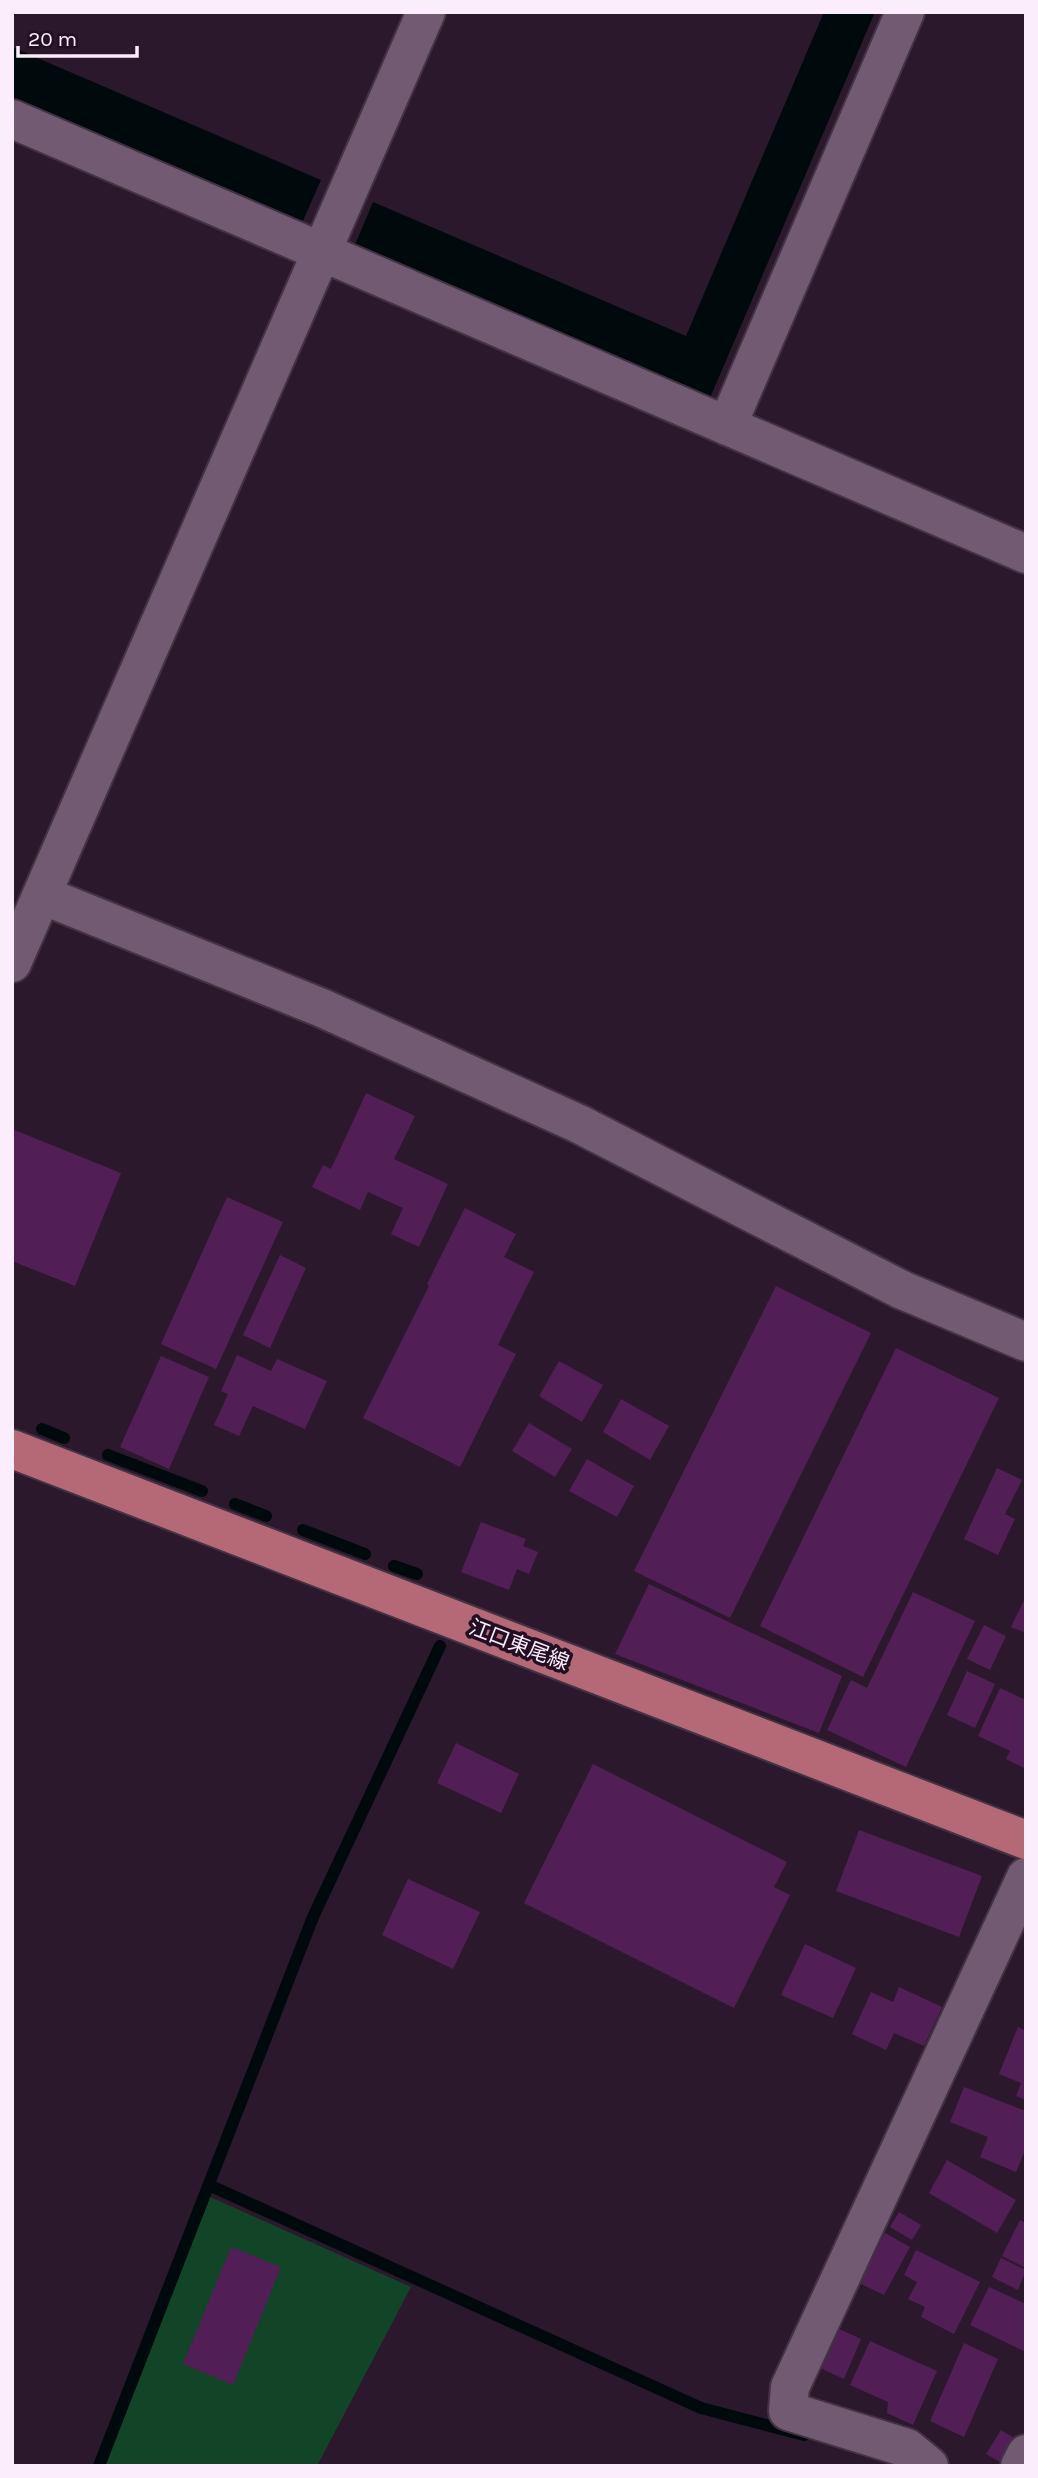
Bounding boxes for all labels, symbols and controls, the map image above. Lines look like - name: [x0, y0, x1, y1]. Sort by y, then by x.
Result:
- scale bar: [18, 14, 136, 58]
- text: 20 m: [28, 27, 77, 51]
- street label: 江口東尾線: [466, 1615, 572, 1675]

